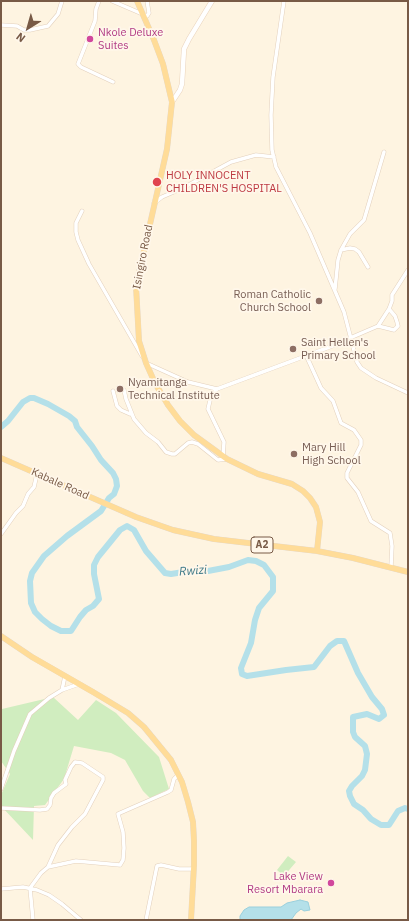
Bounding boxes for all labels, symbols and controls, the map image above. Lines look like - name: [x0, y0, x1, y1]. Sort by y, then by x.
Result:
- north arrow: [8, 8, 48, 48]
- place label: Nkole Deluxe Suites: [98, 26, 163, 52]
- text: N: [13, 30, 28, 46]
- marker: Nkole Deluxe Suites: [85, 34, 95, 44]
- place label: HOLY INNOCENT CHILDREN'S HOSPITAL: [166, 169, 282, 195]
- marker: HOLY INNOCENT CHILDREN'S HOSPITAL: [151, 176, 163, 188]
- street label: Isingiro Road: [130, 224, 156, 290]
- place label: Roman Catholic Church School: [233, 288, 311, 314]
- marker: Roman Catholic Church School: [314, 296, 324, 306]
- place label: Saint Hellen's Primary School: [301, 336, 376, 362]
- marker: Saint Hellen's Primary School: [288, 344, 298, 354]
- place label: Nyamitanga Technical Institute: [128, 376, 220, 402]
- marker: Nyamitanga Technical Institute: [115, 384, 125, 394]
- place label: Mary Hill High School: [302, 441, 361, 467]
- marker: Mary Hill High School: [289, 449, 299, 459]
- street label: Kabale Road: [29, 465, 91, 503]
- road number: A2: [251, 537, 273, 553]
- water label: Rwizi: [178, 563, 208, 579]
- place label: Lake View Resort Mbarara: [247, 870, 323, 896]
- marker: Lake View Resort Mbarara: [326, 878, 336, 888]

